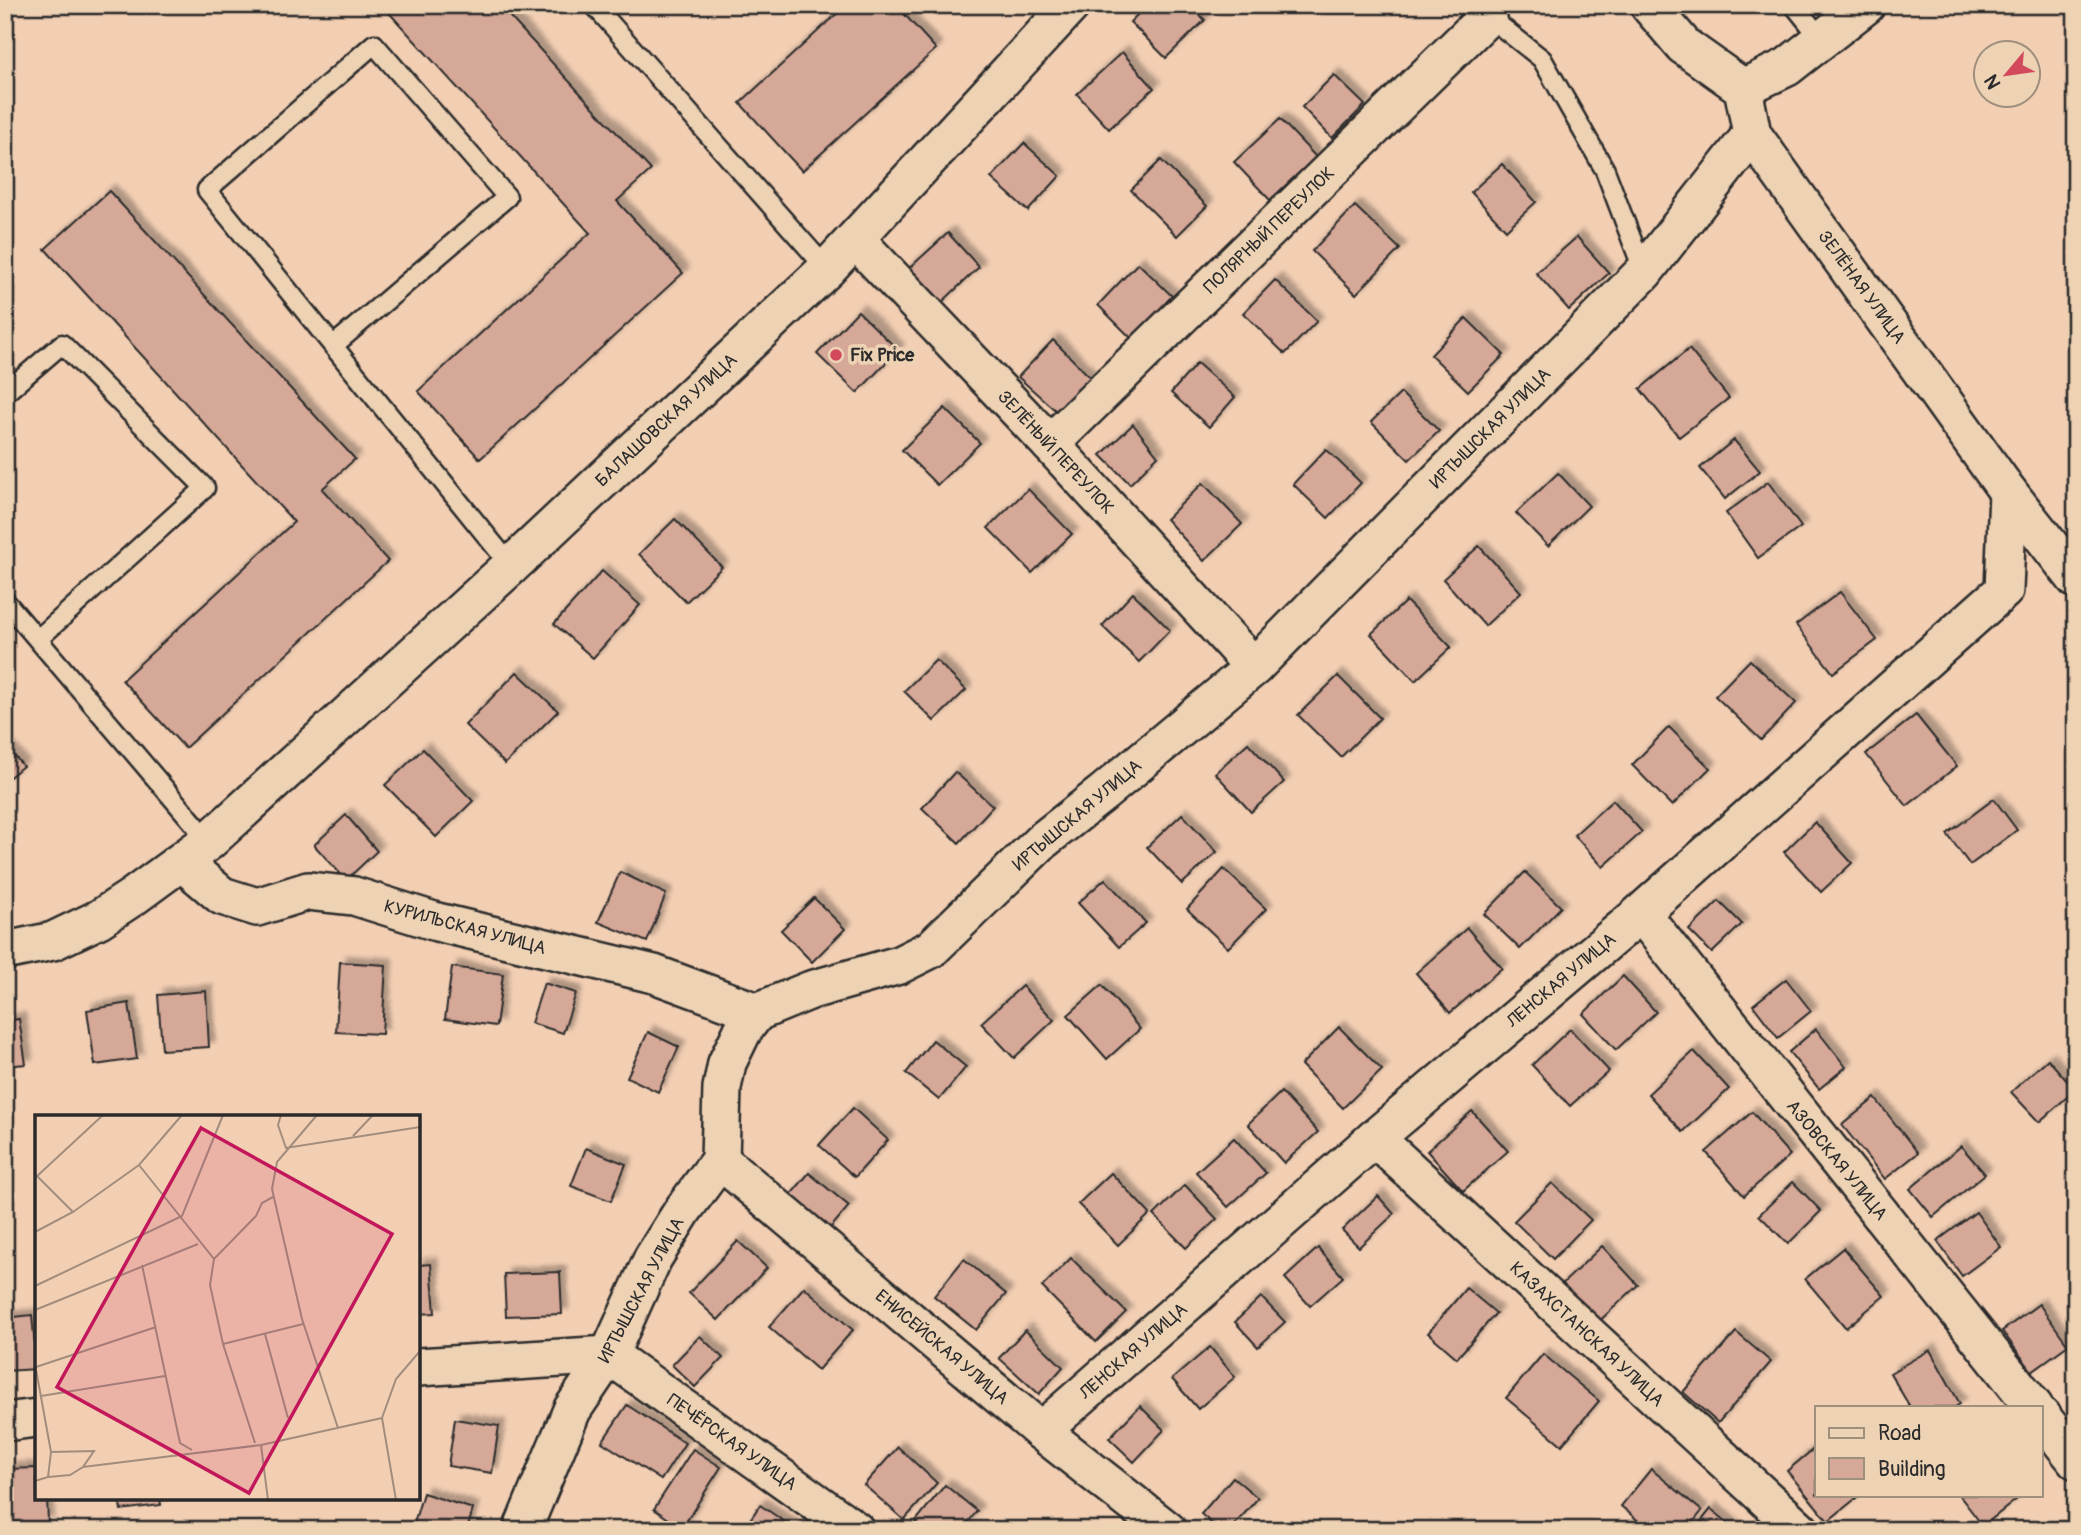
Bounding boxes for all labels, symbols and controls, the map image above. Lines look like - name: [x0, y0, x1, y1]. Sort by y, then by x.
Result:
- north arrow: [1972, 38, 2042, 108]
- text: N: [1979, 70, 2007, 93]
- street label: ПОЛЯРНЫЙ ПЕРЕУЛОК: [1199, 162, 1340, 299]
- street label: ЗЕЛЁНАЯ УЛИЦА: [1813, 226, 1911, 349]
- place label: Fix Price: [850, 344, 915, 367]
- marker: Fix Price: [828, 347, 844, 363]
- street label: БАЛАШОВСКАЯ УЛИЦА: [591, 348, 742, 492]
- street label: ИРТЫШСКАЯ УЛИЦА: [1425, 363, 1556, 494]
- street label: ЗЕЛЁНЫЙ ПЕРЕУЛОК: [992, 386, 1119, 519]
- street label: ИРТЫШСКАЯ УЛИЦА: [1008, 754, 1147, 876]
- street label: КУРИЛЬСКАЯ УЛИЦА: [381, 895, 549, 960]
- street label: ЛЕНСКАЯ УЛИЦА: [1501, 928, 1621, 1034]
- street label: АЗОВСКАЯ УЛИЦА: [1781, 1095, 1892, 1225]
- inset map: [35, 1115, 420, 1500]
- street label: ИРТЫШСКАЯ УЛИЦА: [593, 1213, 690, 1367]
- street label: КАЗАХСТАНСКАЯ УЛИЦА: [1505, 1257, 1669, 1412]
- street label: ЕНИСЕЙСКАЯ УЛИЦА: [870, 1285, 1013, 1410]
- street label: ЛЕНСКАЯ УЛИЦА: [1074, 1298, 1192, 1405]
- street label: ПЕЧЁРСКАЯ УЛИЦА: [662, 1389, 801, 1496]
- legend: [1815, 1406, 2042, 1496]
- text: Road: [1878, 1420, 1922, 1447]
- text: Building: [1878, 1456, 1945, 1483]

